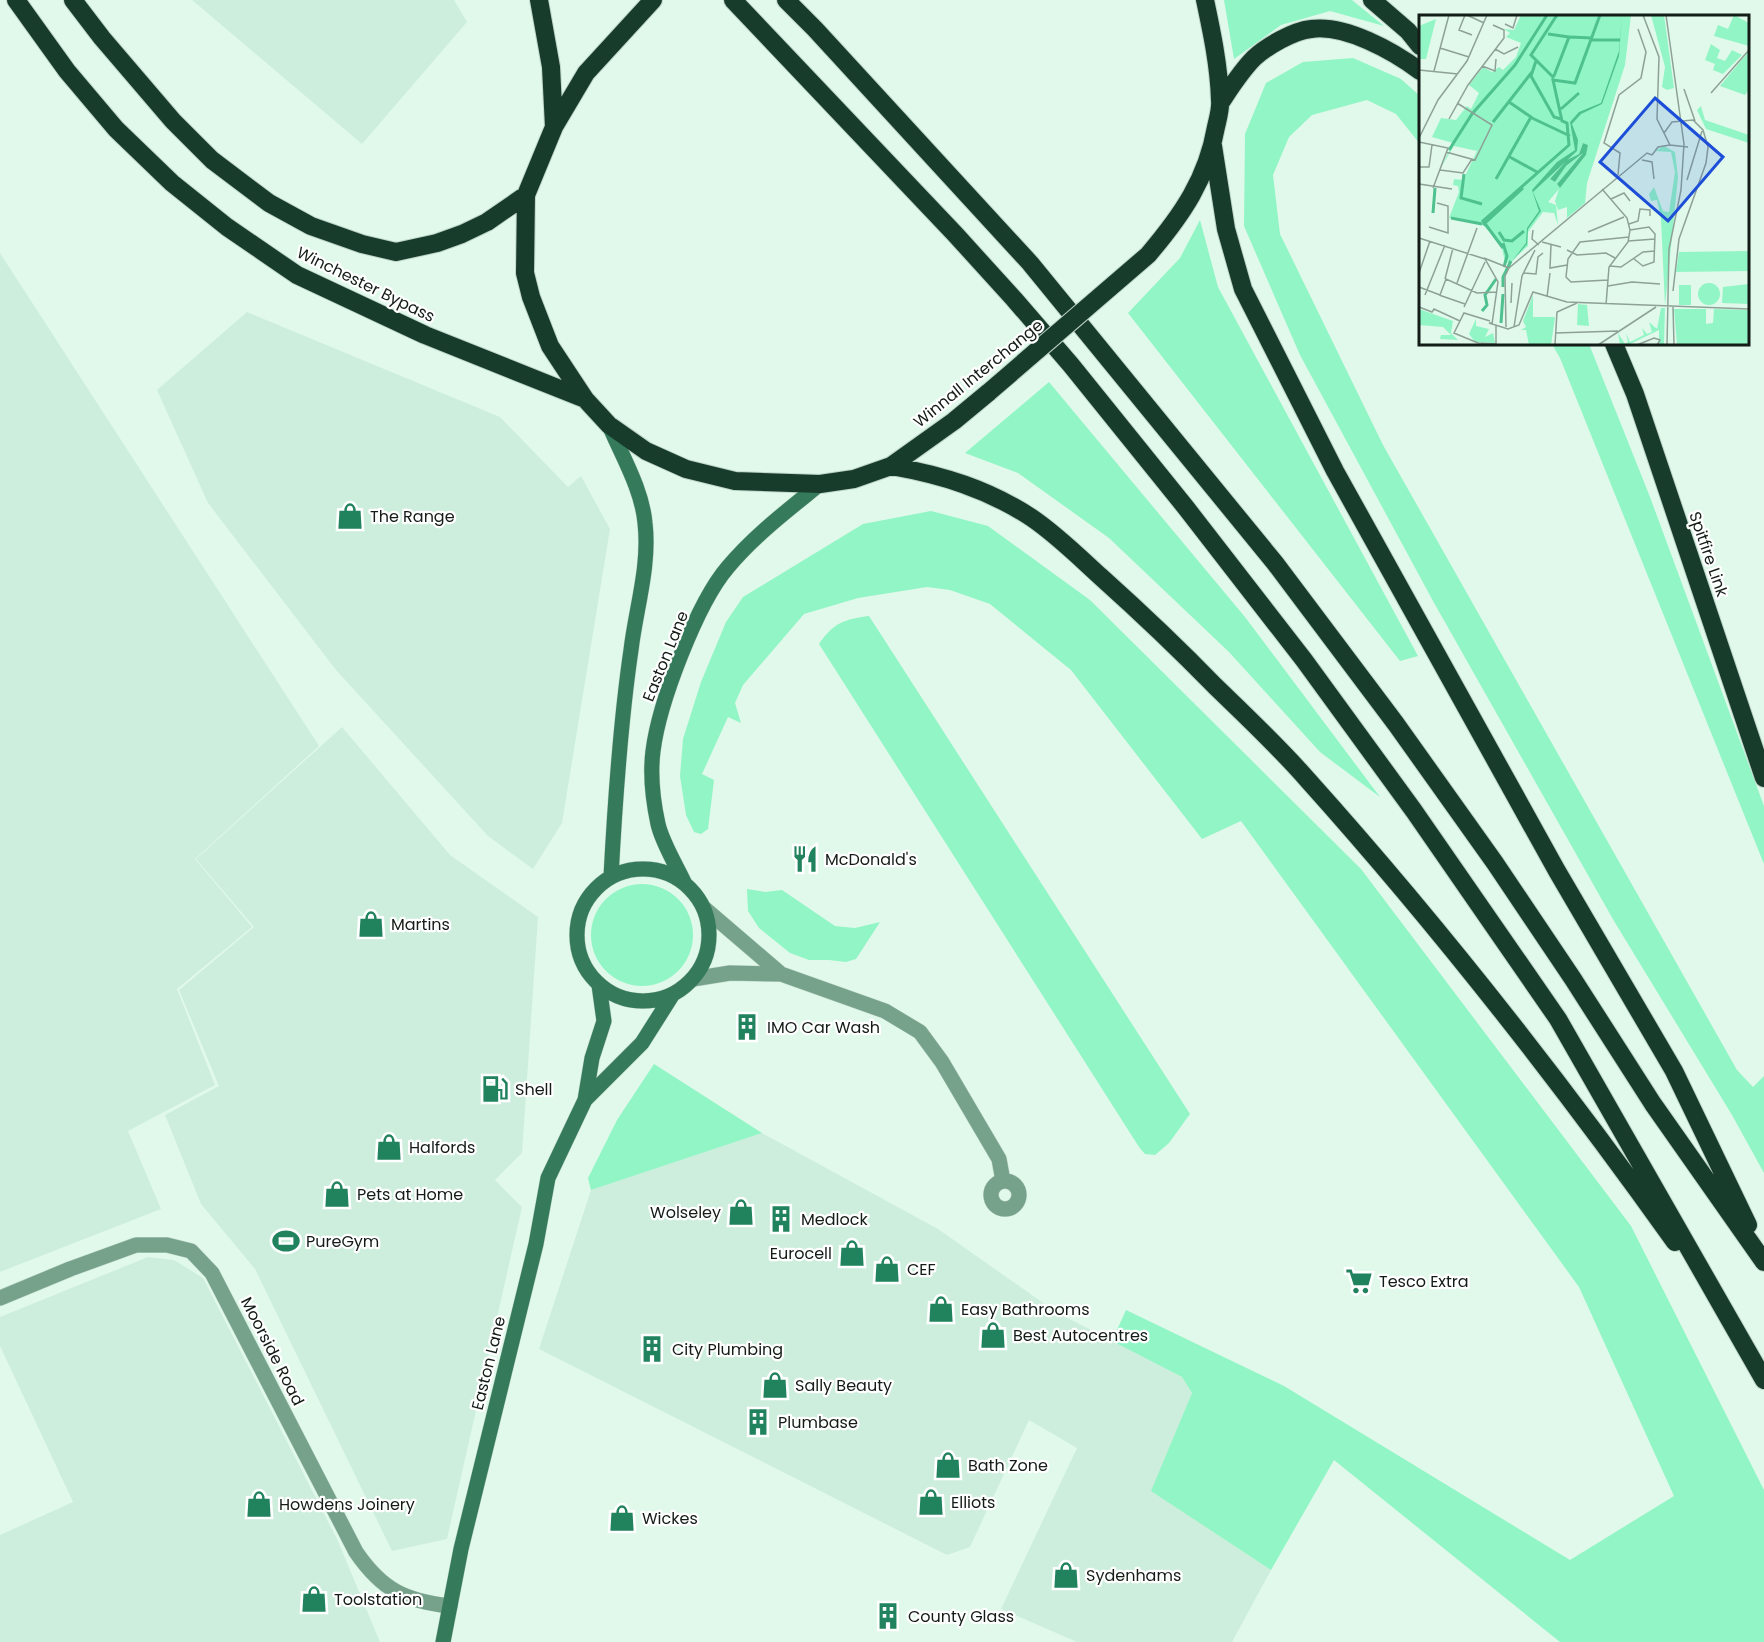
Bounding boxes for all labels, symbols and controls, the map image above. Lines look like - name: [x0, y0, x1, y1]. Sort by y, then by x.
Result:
- inset map: [1419, 15, 1749, 345]
- street label: Winchester Bypass: [293, 241, 439, 328]
- street label: Winnall Interchange: [909, 314, 1048, 433]
- shop icon: The Range: [335, 501, 365, 531]
- place label: The Range: [370, 505, 455, 528]
- street label: Spitfire Link: [1683, 509, 1734, 601]
- street label: Easton Lane: [637, 607, 694, 705]
- restaurant icon: McDonald's: [790, 844, 820, 874]
- place label: McDonald's: [825, 848, 917, 871]
- shop icon: Martins: [356, 909, 386, 939]
- place label: Martins: [391, 913, 450, 936]
- building icon: IMO Car Wash: [732, 1012, 762, 1042]
- place label: IMO Car Wash: [767, 1016, 880, 1039]
- fuel station icon: Shell: [480, 1074, 510, 1104]
- place label: Shell: [515, 1078, 552, 1101]
- shop icon: Halfords: [374, 1132, 404, 1162]
- place label: Halfords: [409, 1136, 475, 1159]
- shop icon: Pets at Home: [322, 1179, 352, 1209]
- place label: Pets at Home: [357, 1183, 463, 1206]
- shop icon: Wolseley: [726, 1197, 756, 1227]
- place label: Wolseley: [650, 1201, 721, 1224]
- building icon: Medlock: [766, 1204, 796, 1234]
- place label: Medlock: [801, 1208, 868, 1231]
- sports icon: PureGym: [271, 1226, 301, 1256]
- place label: PureGym: [306, 1230, 379, 1253]
- shop icon: Eurocell: [837, 1238, 867, 1268]
- place label: Eurocell: [770, 1242, 832, 1265]
- shop icon: CEF: [872, 1254, 902, 1284]
- place label: CEF: [907, 1258, 936, 1281]
- supermarket icon: Tesco Extra: [1344, 1266, 1374, 1296]
- place label: Tesco Extra: [1379, 1270, 1469, 1293]
- street label: Moorside Road: [235, 1293, 310, 1410]
- shop icon: Easy Bathrooms: [926, 1294, 956, 1324]
- place label: Easy Bathrooms: [961, 1298, 1090, 1321]
- street label: Easton Lane: [466, 1314, 511, 1412]
- shop icon: Best Autocentres: [978, 1320, 1008, 1350]
- place label: Best Autocentres: [1013, 1324, 1148, 1347]
- building icon: City Plumbing: [637, 1334, 667, 1364]
- place label: City Plumbing: [672, 1338, 783, 1361]
- shop icon: Sally Beauty: [760, 1370, 790, 1400]
- place label: Sally Beauty: [795, 1374, 892, 1397]
- building icon: Plumbase: [743, 1407, 773, 1437]
- place label: Plumbase: [778, 1411, 858, 1434]
- shop icon: Bath Zone: [933, 1450, 963, 1480]
- place label: Bath Zone: [968, 1454, 1048, 1477]
- shop icon: Elliots: [916, 1487, 946, 1517]
- shop icon: Howdens Joinery: [244, 1489, 274, 1519]
- place label: Elliots: [951, 1491, 995, 1514]
- place label: Howdens Joinery: [279, 1493, 415, 1516]
- shop icon: Wickes: [607, 1503, 637, 1533]
- place label: Wickes: [642, 1507, 698, 1530]
- shop icon: Sydenhams: [1051, 1560, 1081, 1590]
- place label: Sydenhams: [1086, 1564, 1181, 1587]
- shop icon: Toolstation: [299, 1584, 329, 1614]
- place label: Toolstation: [334, 1588, 422, 1611]
- building icon: County Glass: [873, 1601, 903, 1631]
- place label: County Glass: [908, 1605, 1014, 1628]

